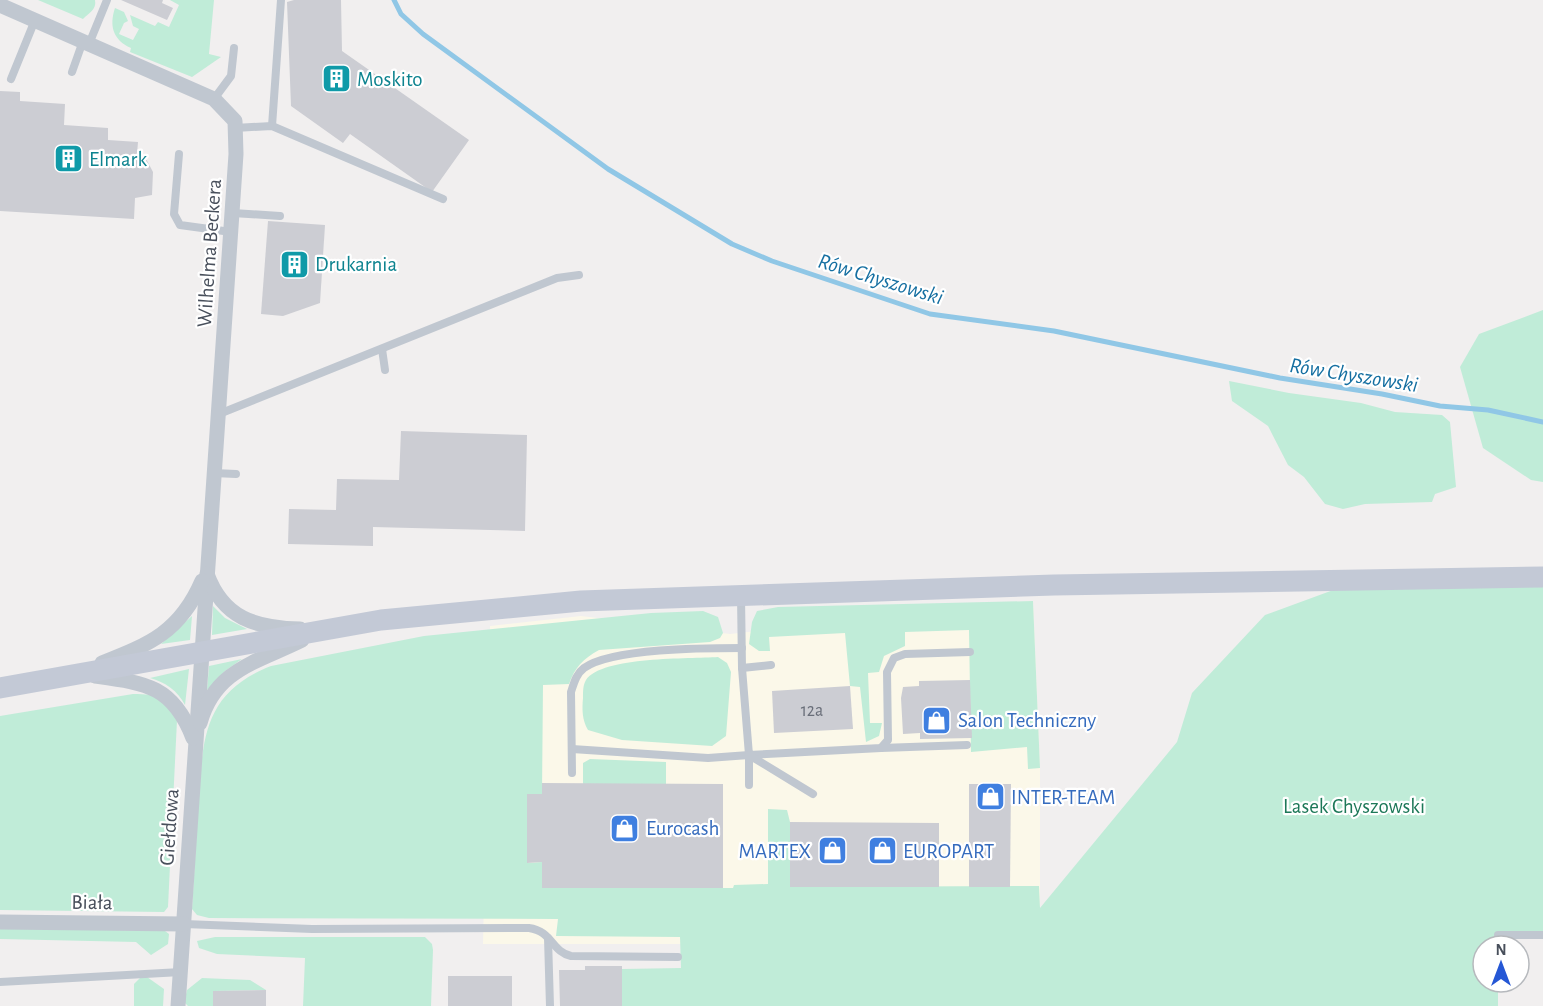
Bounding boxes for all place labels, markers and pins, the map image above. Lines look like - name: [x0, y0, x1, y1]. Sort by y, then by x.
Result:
- building icon: Moskito: [320, 63, 352, 95]
- place label: Moskito: [357, 69, 423, 90]
- building icon: Elmark: [52, 143, 84, 175]
- place label: Elmark: [89, 149, 147, 170]
- building icon: Drukarnia: [278, 248, 310, 280]
- place label: Drukarnia: [315, 254, 397, 275]
- shop icon: Salon Techniczny: [921, 704, 953, 736]
- place label: Salon Techniczny: [958, 710, 1096, 731]
- shop icon: INTER-TEAM: [974, 781, 1006, 813]
- place label: INTER-TEAM: [1011, 787, 1115, 808]
- shop icon: Eurocash: [609, 812, 641, 844]
- place label: Eurocash: [646, 818, 720, 839]
- shop icon: MARTEX: [816, 835, 848, 867]
- shop icon: EUROPART: [866, 835, 898, 867]
- place label: MARTEX: [739, 841, 811, 862]
- place label: EUROPART: [903, 841, 994, 862]

